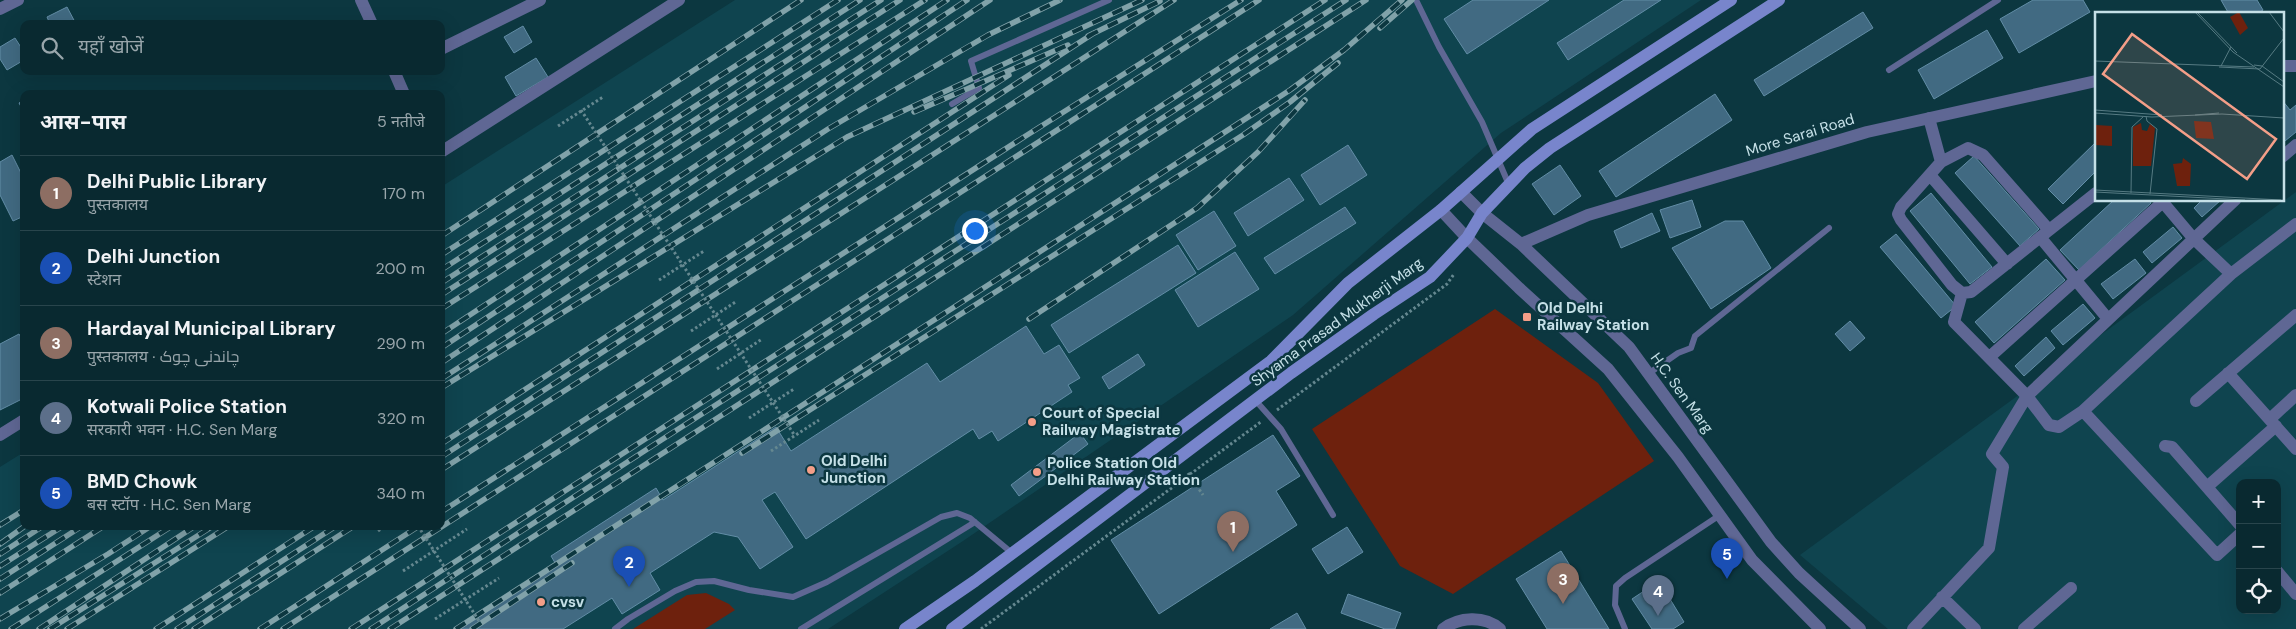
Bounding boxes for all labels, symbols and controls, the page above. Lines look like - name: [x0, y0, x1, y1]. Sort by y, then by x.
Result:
- inset map: [2095, 12, 2284, 201]
- search box: [20, 20, 445, 75]
- icon: search: [38, 34, 66, 62]
- text: यहाँ खोजें: [78, 34, 144, 59]
- text: आस-पास: [40, 108, 126, 136]
- street label: More Sarai Road: [1743, 109, 1857, 161]
- text: 5 नतीजे: [377, 111, 425, 132]
- text: Delhi Public Library: [87, 169, 267, 194]
- text: 1: [53, 183, 59, 204]
- text: 170 m: [382, 183, 425, 204]
- text: पुस्तकालय: [87, 194, 148, 215]
- your location: [962, 218, 988, 244]
- text: Delhi Junction: [87, 244, 220, 269]
- street label: Shyama Prasad Mukherji Marg: [1247, 253, 1427, 391]
- text: 2: [51, 258, 61, 279]
- text: 200 m: [376, 258, 425, 279]
- text: स्टेशन: [87, 269, 121, 290]
- place label: Old Delhi Railway Station: [1537, 298, 1649, 335]
- marker: Old Delhi Railway Station: [1521, 311, 1533, 323]
- text: Hardayal Municipal Library: [87, 316, 336, 341]
- text: 3: [51, 333, 61, 354]
- text: 290 m: [376, 333, 425, 354]
- text: पुस्तकालय · چاندنی چوک: [87, 346, 239, 367]
- street label: H.C. Sen Marg: [1646, 349, 1718, 437]
- text: Kotwali Police Station: [87, 394, 287, 419]
- place label: Court of Special Railway Magistrate: [1042, 403, 1181, 440]
- text: 4: [51, 408, 61, 429]
- text: 320 m: [377, 408, 425, 429]
- marker: Court of Special Railway Magistrate: [1026, 416, 1038, 428]
- text: सरकारी भवन · H.C. Sen Marg: [87, 419, 278, 440]
- place label: Old Delhi Junction: [821, 451, 887, 488]
- place label: Police Station Old Delhi Railway Station: [1047, 453, 1200, 490]
- marker: Old Delhi Junction: [805, 464, 817, 476]
- marker: Police Station Old Delhi Railway Station: [1031, 466, 1043, 478]
- text: BMD Chowk: [87, 469, 197, 494]
- map controls: [2236, 479, 2281, 614]
- button: +: [2236, 479, 2281, 524]
- text: 5: [51, 483, 61, 504]
- text: 340 m: [376, 483, 425, 504]
- text: बस स्टॉप · H.C. Sen Marg: [87, 494, 252, 515]
- pin: 1: [1217, 511, 1249, 552]
- button: −: [2236, 524, 2281, 569]
- pin: 5: [1711, 538, 1743, 579]
- pin: 2: [613, 546, 645, 587]
- pin: 3: [1547, 563, 1579, 604]
- button: locate: [2236, 569, 2281, 614]
- pin: 4: [1642, 575, 1674, 616]
- place label: cvsv: [551, 592, 585, 612]
- marker: cvsv: [535, 596, 547, 608]

